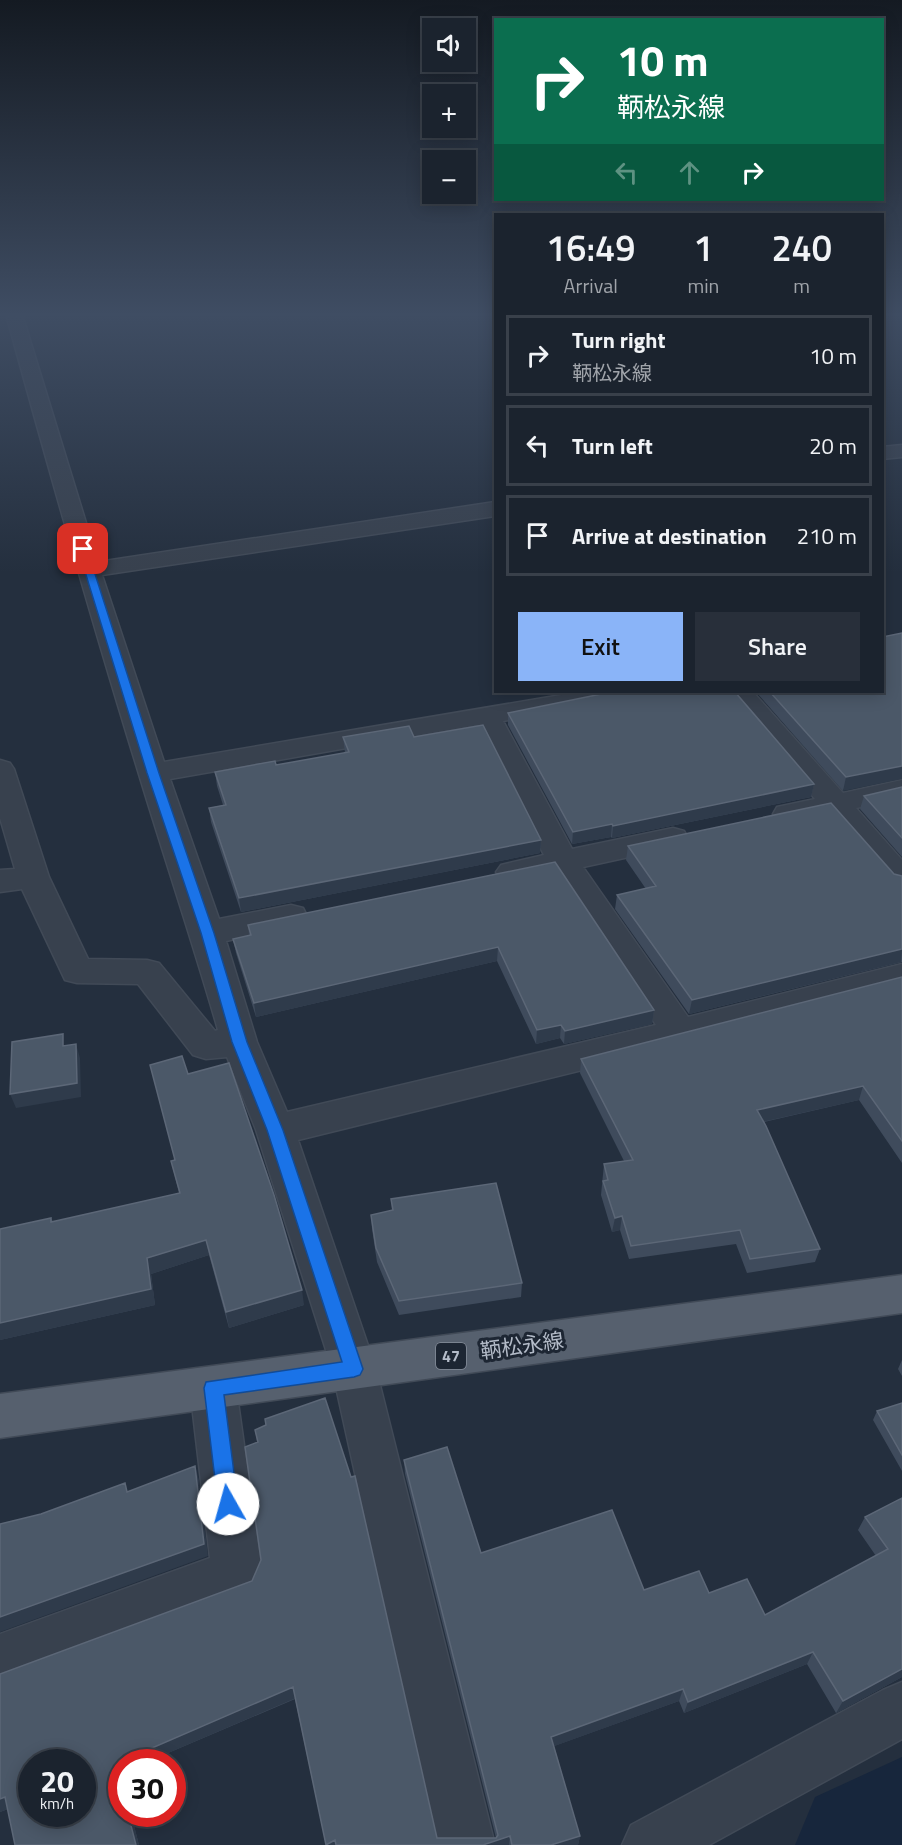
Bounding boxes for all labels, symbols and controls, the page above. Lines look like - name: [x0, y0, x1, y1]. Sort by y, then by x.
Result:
- map controls: [422, 18, 476, 204]
- button: sound: [422, 18, 476, 72]
- text: 10 m: [617, 28, 709, 92]
- icon: right: [518, 42, 596, 120]
- button: +: [422, 84, 476, 138]
- text: 鞆松永線: [617, 86, 725, 127]
- button: −: [422, 150, 476, 204]
- icon: left: [610, 156, 643, 189]
- icon: ahead: [673, 156, 706, 189]
- icon: right: [736, 156, 769, 189]
- text: 16:49: [546, 220, 635, 275]
- text: 1: [693, 220, 713, 275]
- text: 240: [771, 220, 832, 275]
- text: Arrival: [564, 270, 618, 301]
- text: min: [687, 270, 719, 301]
- text: m: [793, 270, 810, 301]
- text: Turn right: [572, 323, 666, 357]
- icon: right: [521, 339, 554, 372]
- text: 10 m: [809, 339, 857, 373]
- text: 鞆松永線: [572, 357, 652, 388]
- icon: left: [521, 429, 554, 462]
- text: Turn left: [572, 429, 653, 463]
- text: 20 m: [809, 429, 857, 463]
- icon: arrive: [521, 519, 554, 552]
- text: Arrive at destination: [572, 519, 767, 553]
- text: 210 m: [797, 519, 857, 553]
- pin: [57, 523, 108, 574]
- icon: arrive: [66, 532, 99, 565]
- button: Exit: [518, 612, 683, 681]
- button: Share: [695, 612, 860, 681]
- street label: 鞆松永線: [478, 1323, 566, 1367]
- road number: 47: [436, 1343, 466, 1369]
- position arrow: [196, 1472, 260, 1536]
- speed limit sign: 30: [108, 1749, 186, 1827]
- text: 20: [40, 1758, 74, 1804]
- text: km/h: [40, 1792, 74, 1815]

